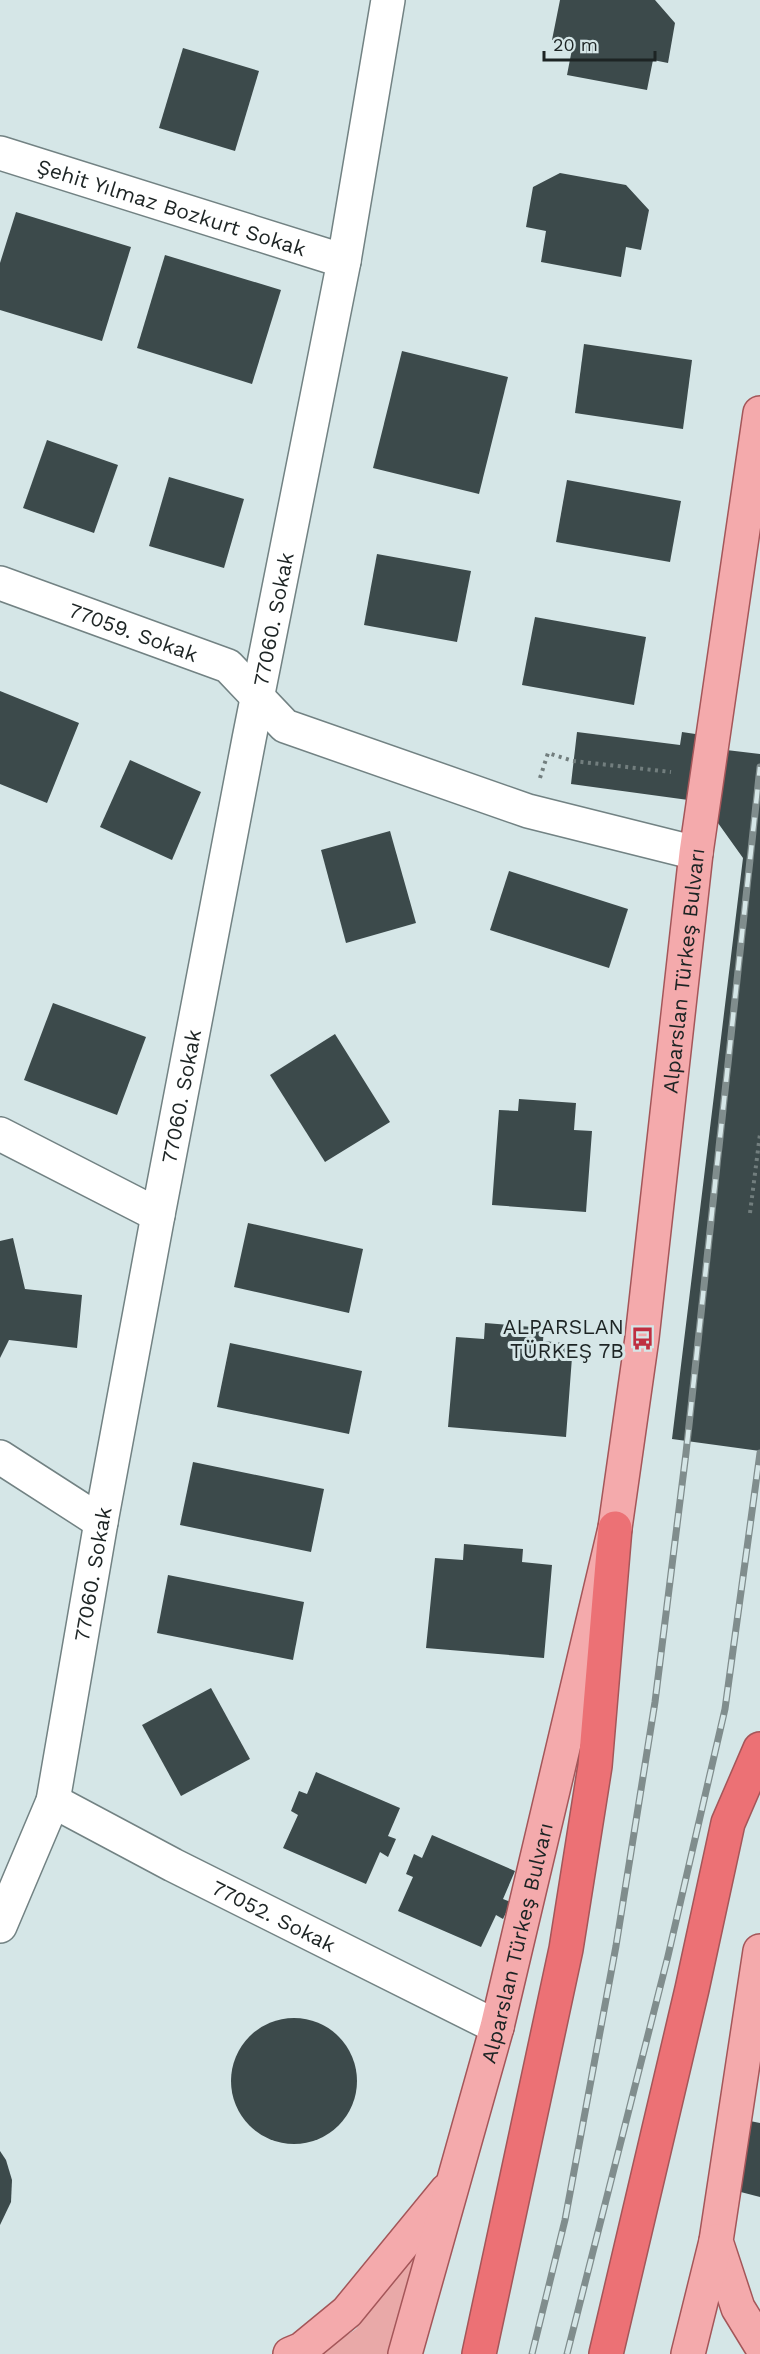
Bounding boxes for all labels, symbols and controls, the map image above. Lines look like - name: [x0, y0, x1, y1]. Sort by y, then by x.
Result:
- scale bar: [544, 24, 655, 62]
- text: 20 m: [553, 34, 598, 55]
- street label: Şehit Yılmaz Bozkurt Sokak: [34, 153, 309, 261]
- street label: 77060. Sokak: [247, 550, 298, 688]
- street label: 77059. Sokak: [66, 597, 201, 667]
- street label: Alparslan Türkeş Bulvarı: [657, 846, 709, 1095]
- street label: 77060. Sokak: [156, 1027, 206, 1165]
- place label: ALPARSLAN TÜRKEŞ 7B: [503, 1314, 624, 1363]
- bus stop icon: ALPARSLAN TÜRKEŞ 7B: [629, 1325, 655, 1351]
- street label: 77060. Sokak: [68, 1505, 116, 1643]
- street label: Alparslan Türkeş Bulvarı: [475, 1820, 557, 2066]
- street label: 77052. Sokak: [208, 1874, 340, 1957]

